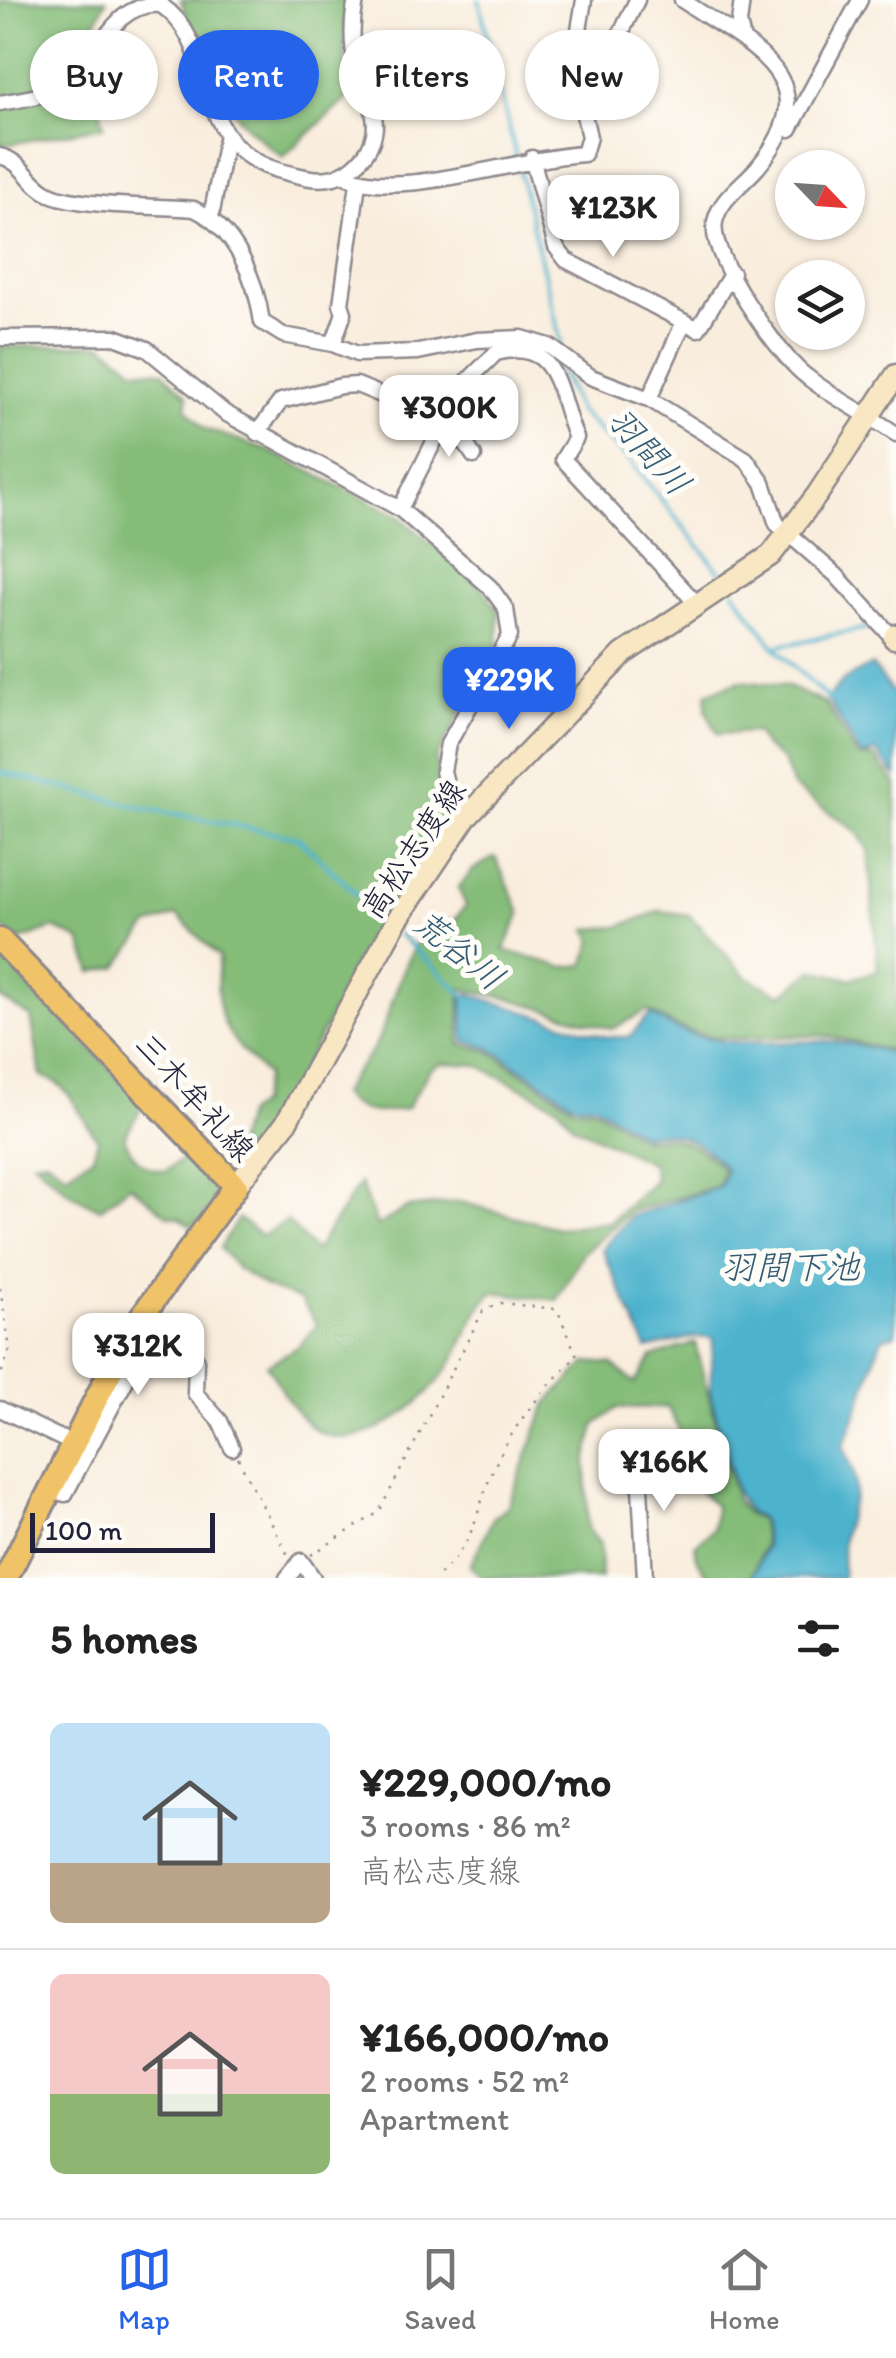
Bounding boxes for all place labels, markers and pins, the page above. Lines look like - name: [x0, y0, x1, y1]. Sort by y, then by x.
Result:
- pin: ¥123K: [543, 175, 683, 260]
- pin: ¥300K: [379, 375, 519, 460]
- pin: ¥229K: [439, 647, 579, 732]
- pin: ¥312K: [68, 1313, 208, 1398]
- pin: ¥166K: [594, 1429, 734, 1514]

